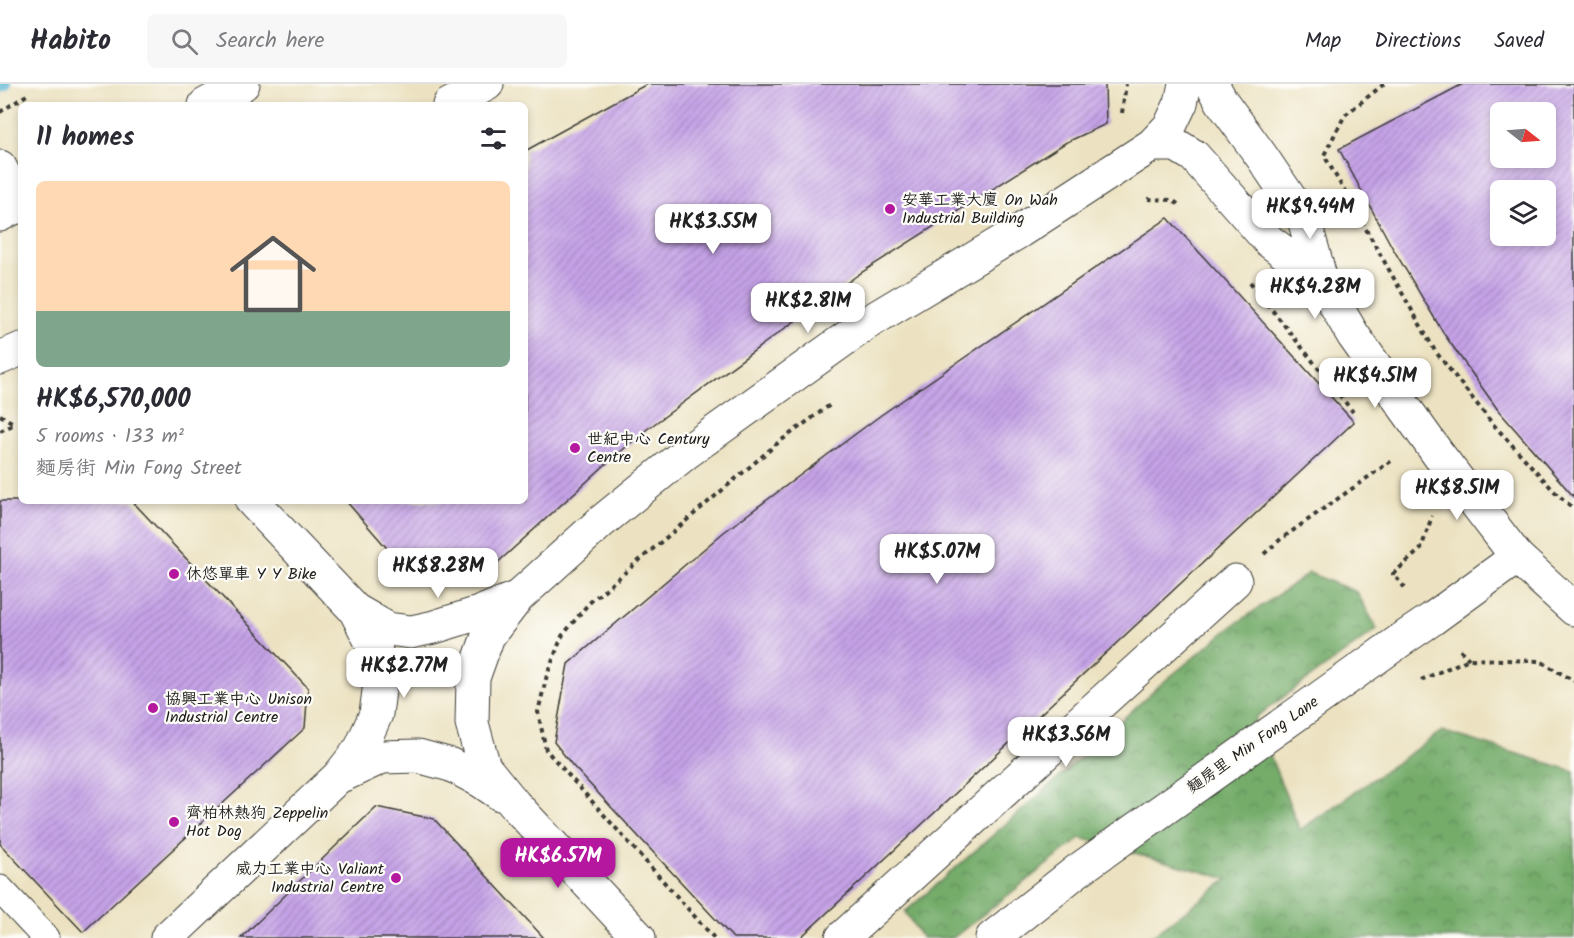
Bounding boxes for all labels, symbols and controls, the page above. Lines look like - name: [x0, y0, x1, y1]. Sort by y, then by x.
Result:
- search box: [147, 14, 567, 68]
- text: Habito: [30, 19, 111, 64]
- text: Search here: [216, 24, 325, 59]
- icon: search: [168, 25, 201, 58]
- text: Map: [1305, 25, 1341, 58]
- text: Directions: [1374, 25, 1461, 58]
- text: Saved: [1494, 25, 1544, 58]
- north arrow: [1490, 102, 1556, 168]
- map controls: [1490, 102, 1556, 246]
- text: 11 homes: [36, 117, 134, 159]
- icon: filters: [477, 122, 510, 155]
- button: layers: [1490, 180, 1556, 246]
- place label: 安華工業大廈 On Wah Industrial Building: [902, 188, 1058, 231]
- pin: HK$9.44M: [1248, 189, 1372, 240]
- text: HK$9.44M: [1266, 192, 1354, 224]
- marker: 安華工業大廈 On Wah Industrial Building: [883, 202, 897, 216]
- pin: HK$3.55M: [651, 204, 775, 255]
- text: HK$3.55M: [669, 207, 757, 239]
- icon: home: [219, 220, 327, 328]
- pin: HK$4.28M: [1253, 269, 1377, 320]
- text: HK$4.28M: [1269, 272, 1361, 304]
- pin: HK$2.81M: [746, 283, 870, 334]
- text: HK$2.81M: [765, 286, 851, 318]
- pin: HK$4.51M: [1313, 358, 1437, 409]
- text: HK$4.51M: [1333, 361, 1417, 393]
- text: HK$6,570,000: [36, 379, 190, 421]
- text: 5 rooms · 133 m²: [36, 421, 184, 453]
- place label: 世紀中心 Century Centre: [587, 427, 710, 470]
- marker: 世紀中心 Century Centre: [568, 441, 582, 455]
- text: 麵房街 Min Fong Street: [36, 453, 242, 485]
- pin: HK$8.51M: [1395, 470, 1519, 521]
- text: HK$8.51M: [1415, 473, 1499, 505]
- pin: HK$5.07M: [875, 534, 999, 585]
- text: HK$5.07M: [894, 537, 980, 569]
- pin: HK$8.28M: [376, 548, 500, 599]
- text: HK$8.28M: [392, 551, 484, 583]
- place label: 休悠單車 Y Y Bike: [186, 562, 316, 587]
- marker: 休悠單車 Y Y Bike: [167, 567, 181, 581]
- pin: HK$2.77M: [342, 648, 466, 699]
- text: HK$2.77M: [360, 651, 448, 683]
- place label: 協興工業中心 Unison Industrial Centre: [165, 687, 312, 730]
- street label: 麵房里 Min Fong Lane: [1182, 690, 1324, 800]
- marker: 協興工業中心 Unison Industrial Centre: [146, 701, 160, 715]
- pin: HK$3.56M: [1004, 717, 1128, 768]
- text: HK$3.56M: [1022, 720, 1110, 752]
- place label: 齊柏林熱狗 Zeppelin Hot Dog: [186, 801, 328, 844]
- marker: 齊柏林熱狗 Zeppelin Hot Dog: [167, 815, 181, 829]
- pin: HK$6.57M: [496, 838, 620, 889]
- text: HK$6.57M: [514, 841, 602, 873]
- place label: 威力工業中心 Valiant Industrial Centre: [236, 857, 385, 900]
- marker: 威力工業中心 Valiant Industrial Centre: [389, 871, 403, 885]

